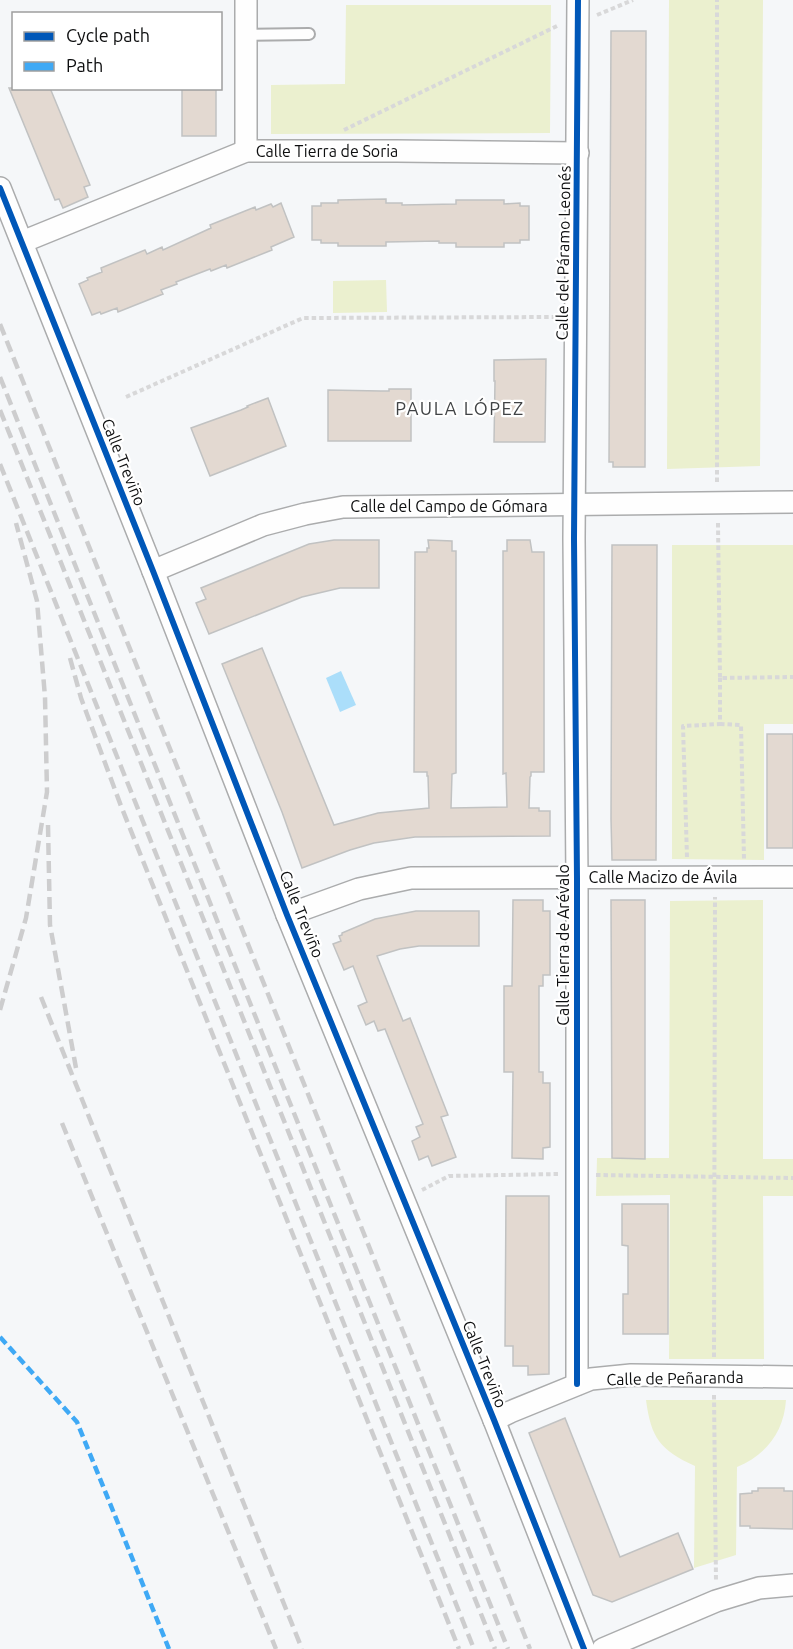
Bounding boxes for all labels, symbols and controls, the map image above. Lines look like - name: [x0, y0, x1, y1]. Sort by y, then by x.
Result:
- legend: [12, 12, 222, 90]
- text: Cycle path: [66, 25, 150, 45]
- text: Path: [66, 55, 103, 75]
- street label: Calle Tierra de Soria: [256, 142, 398, 160]
- street label: Calle del Páramo Leonés: [552, 165, 574, 341]
- district label: PAULA LÓPEZ: [395, 397, 525, 418]
- street label: Calle Treviño: [98, 416, 150, 508]
- street label: Calle del Campo de Gómara: [350, 497, 548, 515]
- street label: Calle Tierra de Arévalo: [554, 864, 572, 1026]
- street label: Calle Macizo de Ávila: [589, 866, 737, 886]
- street label: Calle Treviño: [276, 868, 328, 960]
- street label: Calle Treviño: [459, 1318, 511, 1410]
- street label: Calle de Peñaranda: [606, 1368, 744, 1388]

